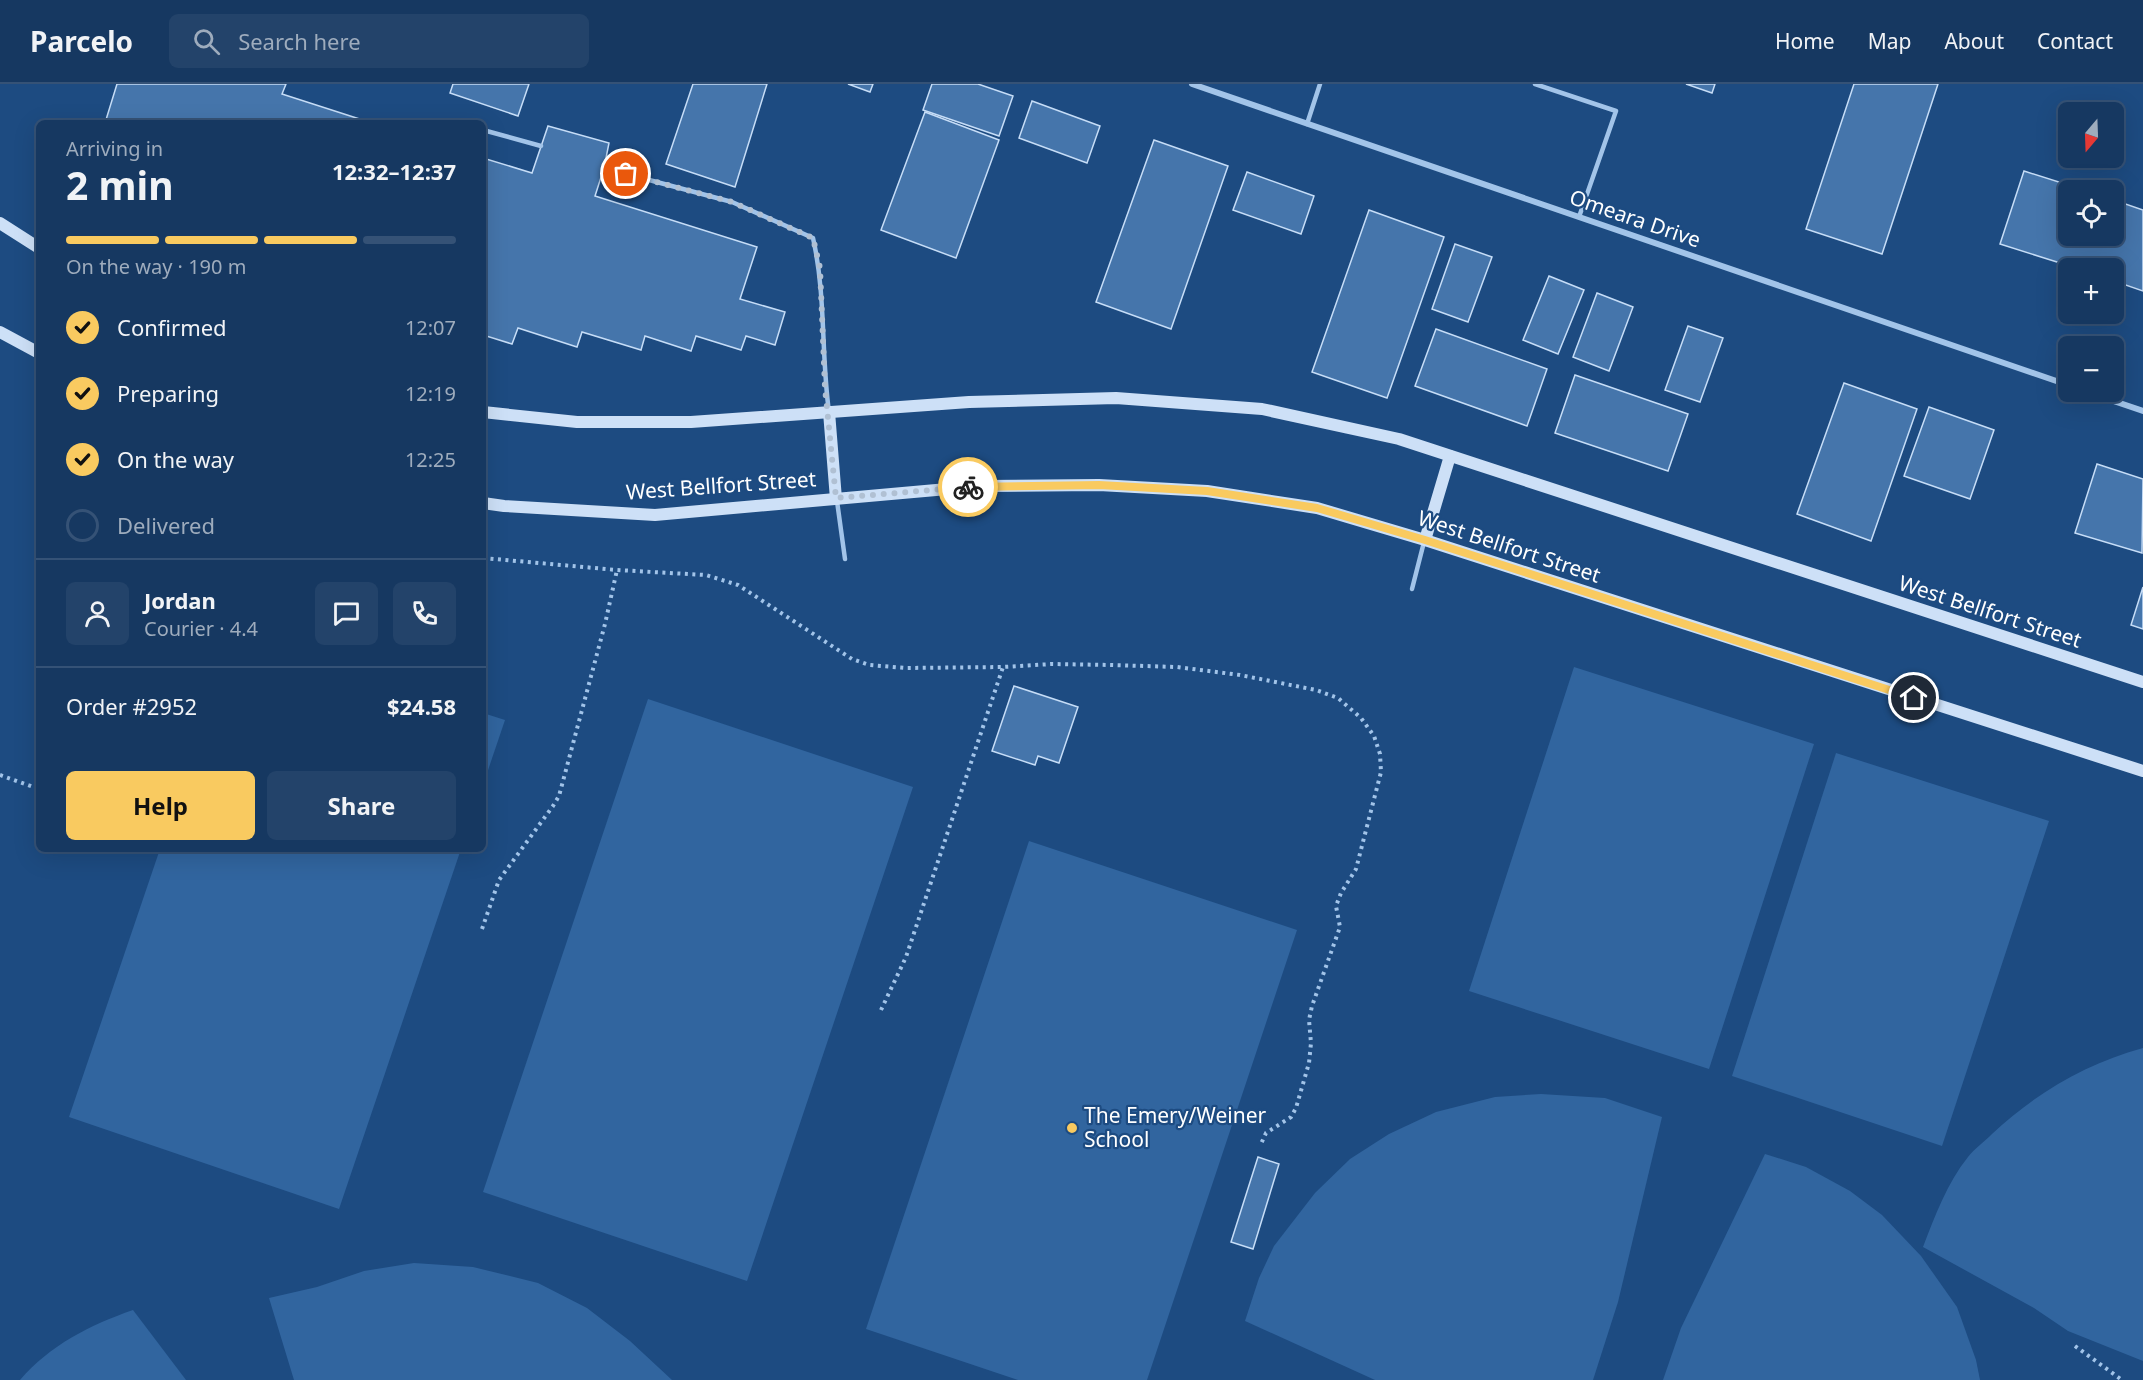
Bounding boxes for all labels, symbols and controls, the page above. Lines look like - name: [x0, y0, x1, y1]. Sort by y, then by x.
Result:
- search box: [169, 14, 589, 68]
- text: Parcelo: [30, 22, 133, 60]
- icon: search: [190, 25, 223, 58]
- text: Search here: [238, 26, 361, 56]
- text: Home: [1775, 27, 1835, 55]
- text: Map: [1868, 27, 1911, 55]
- text: About: [1944, 27, 2004, 55]
- text: Contact: [2037, 27, 2113, 55]
- north arrow: [2058, 102, 2124, 168]
- map controls: [2058, 102, 2124, 402]
- text: Arriving in: [66, 135, 163, 162]
- pin: [600, 148, 651, 199]
- text: 12:32–12:37: [332, 156, 456, 186]
- icon: bag: [609, 157, 642, 190]
- text: 2 min: [66, 158, 173, 211]
- button: locate: [2058, 180, 2124, 246]
- street label: Omeara Drive: [1566, 183, 1705, 254]
- text: On the way · 190 m: [66, 253, 246, 280]
- button: +: [2058, 258, 2124, 324]
- icon: check: [66, 311, 99, 344]
- text: Confirmed: [117, 312, 227, 342]
- text: 12:07: [405, 314, 456, 341]
- button: −: [2058, 336, 2124, 402]
- icon: check: [66, 377, 99, 410]
- text: Preparing: [117, 378, 219, 408]
- text: 12:19: [405, 380, 456, 407]
- icon: check: [66, 443, 99, 476]
- text: On the way: [117, 444, 234, 474]
- text: 12:25: [405, 446, 456, 473]
- courier: [938, 457, 998, 517]
- street label: West Bellfort Street: [625, 464, 817, 506]
- icon: bike: [952, 471, 985, 504]
- street label: West Bellfort Street: [1414, 503, 1605, 589]
- text: Delivered: [117, 510, 215, 540]
- street label: West Bellfort Street: [1895, 568, 2086, 654]
- button: person: [66, 582, 129, 645]
- button: chat: [315, 582, 378, 645]
- button: phone: [393, 582, 456, 645]
- text: Jordan: [144, 585, 216, 615]
- text: Courier · 4.4: [144, 615, 258, 642]
- pin: [1888, 672, 1939, 723]
- icon: home: [1897, 681, 1930, 714]
- text: Order #2952: [66, 691, 197, 721]
- text: $24.58: [387, 691, 456, 721]
- button: Help: [66, 771, 255, 840]
- button: Share: [267, 771, 456, 840]
- place label: The Emery/Weiner School: [1084, 1101, 1267, 1153]
- marker: The Emery/Weiner School: [1065, 1121, 1079, 1135]

